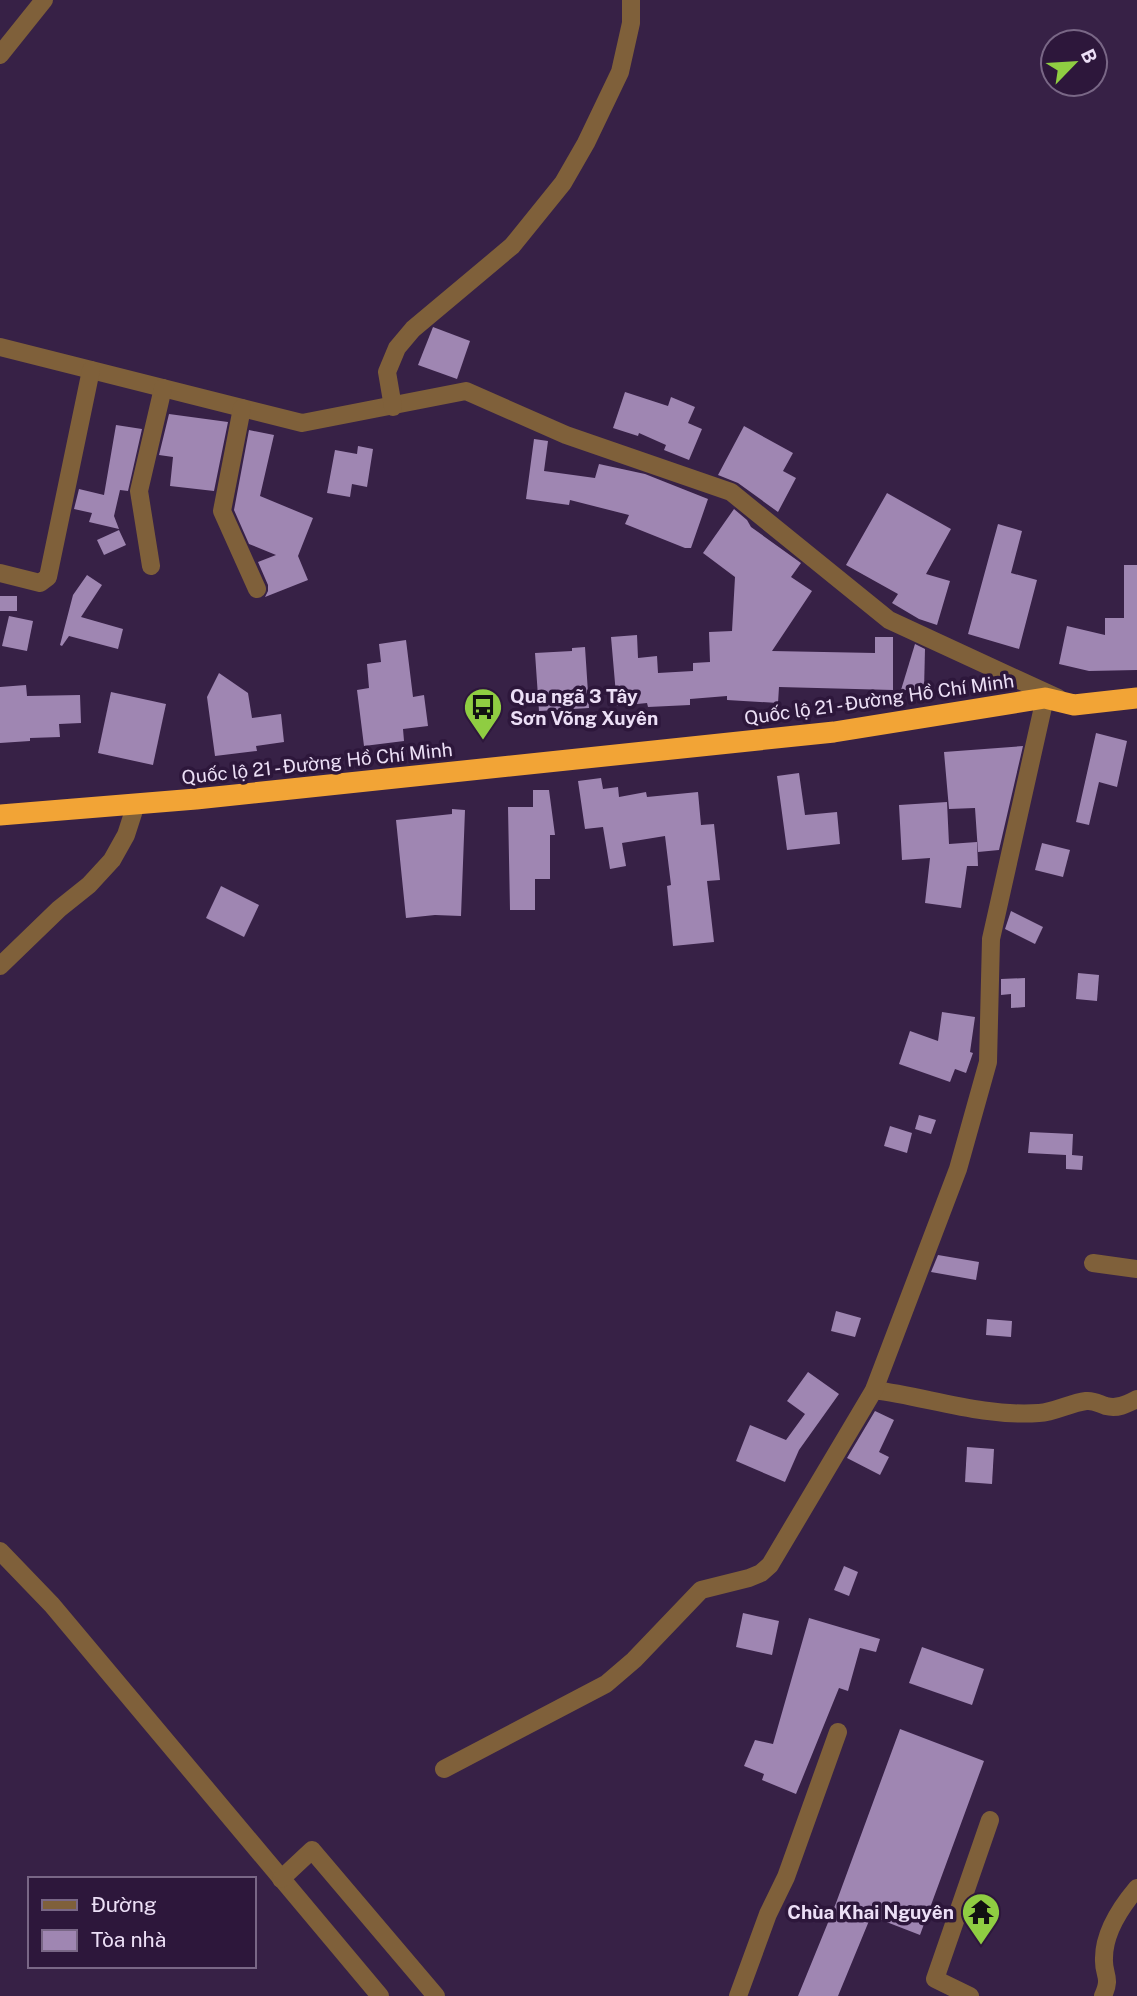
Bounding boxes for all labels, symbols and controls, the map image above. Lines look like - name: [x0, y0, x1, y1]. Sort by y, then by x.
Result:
- north arrow: [1039, 28, 1109, 98]
- text: B: [1077, 45, 1102, 66]
- street label: Quốc lộ 21 - Đường Hồ Chí Minh: [743, 669, 1015, 729]
- place label: Qua ngã 3 Tây Sơn Võng Xuyên: [510, 685, 658, 729]
- bus stop icon: Qua ngã 3 Tây Sơn Võng Xuyên: [462, 686, 504, 741]
- street label: Quốc lộ 21 - Đường Hồ Chí Minh: [180, 738, 454, 788]
- legend: [28, 1877, 256, 1968]
- temple icon: Chùa Khai Nguyên: [960, 1891, 1002, 1946]
- text: Đường: [91, 1892, 157, 1917]
- place label: Chùa Khai Nguyên: [787, 1901, 954, 1923]
- text: Tòa nhà: [91, 1927, 166, 1952]

